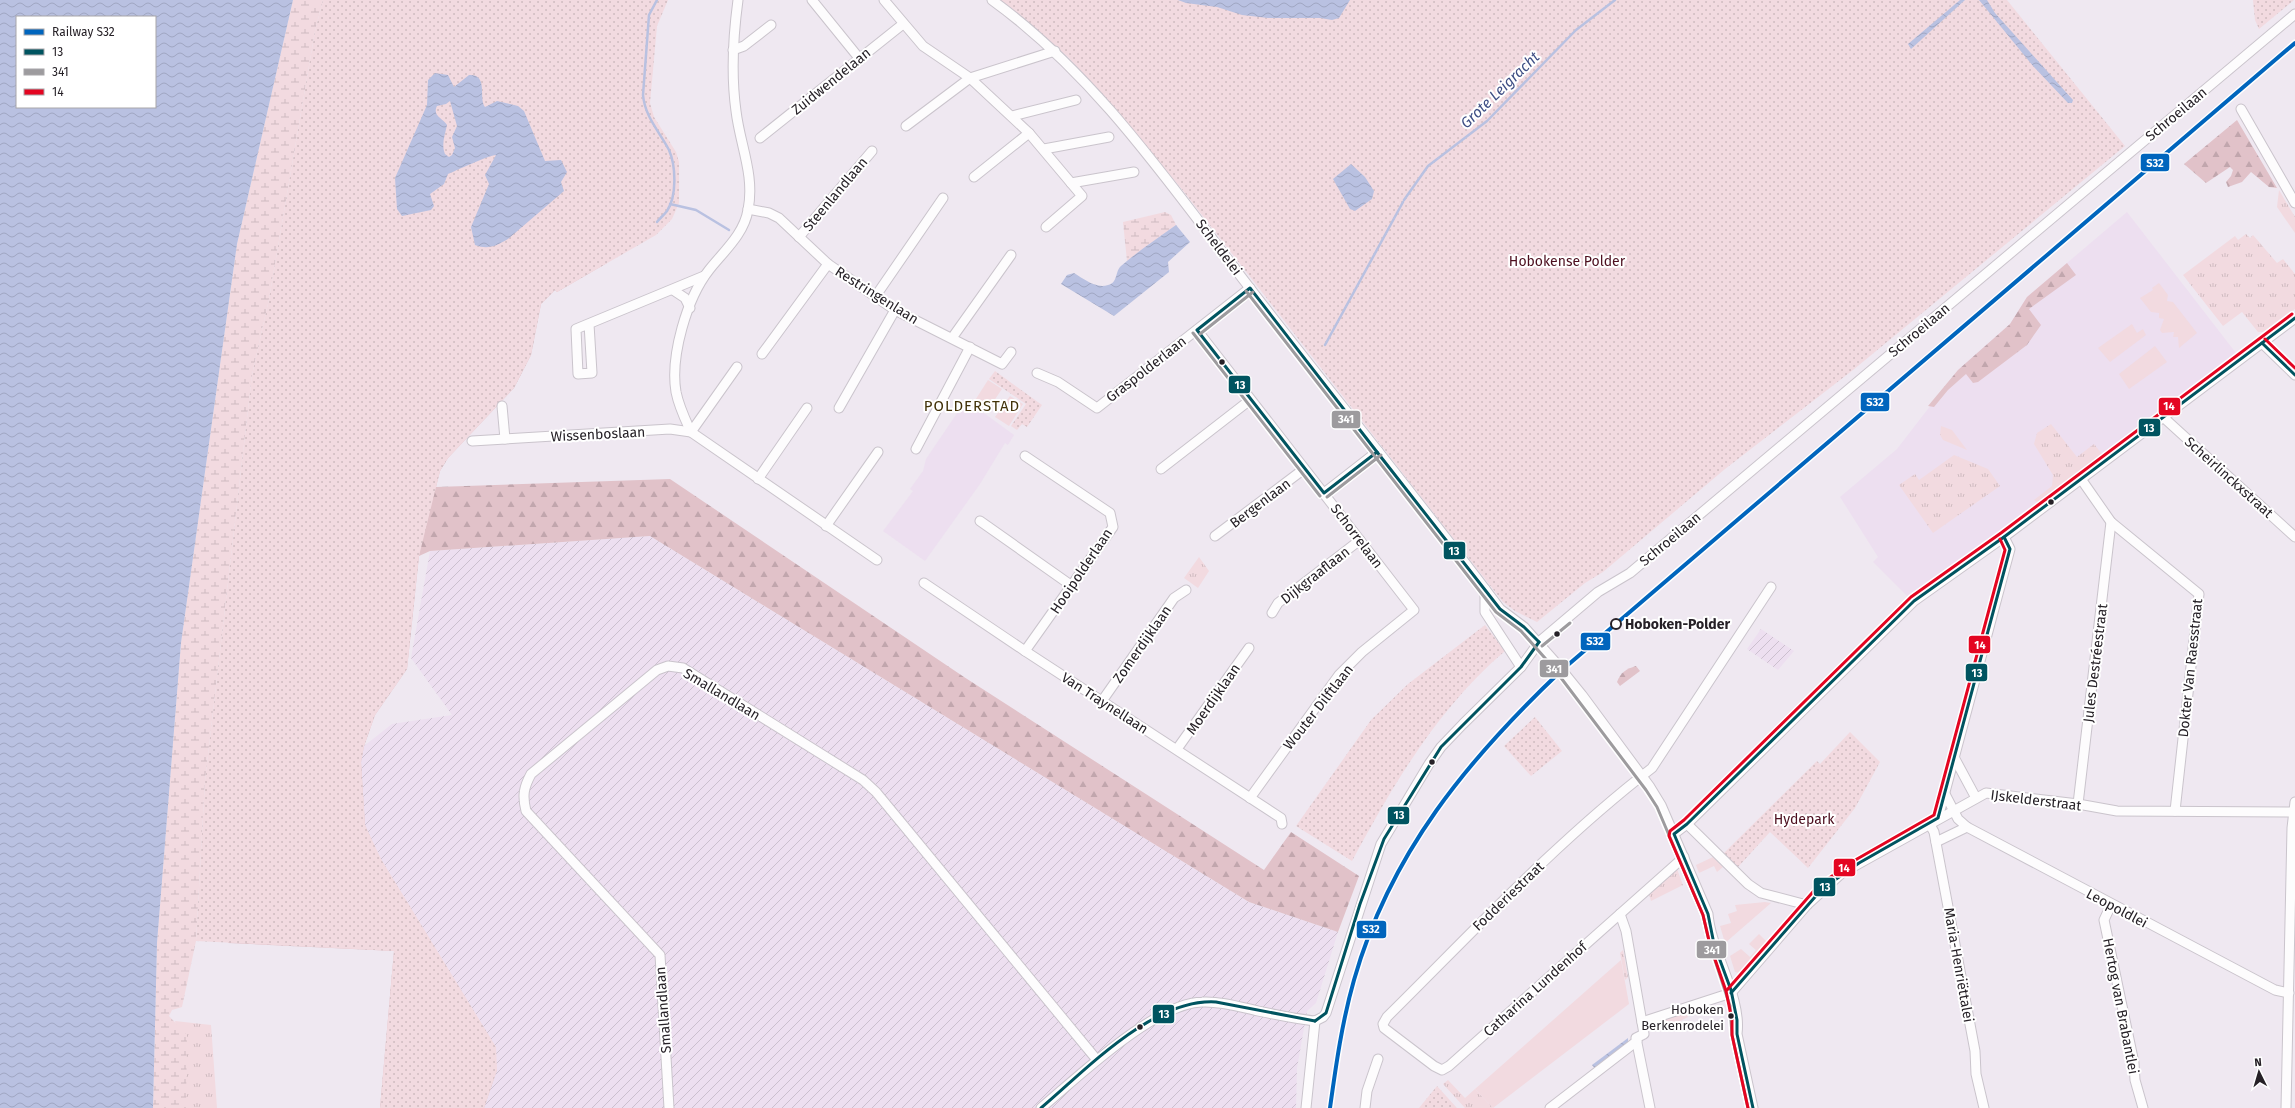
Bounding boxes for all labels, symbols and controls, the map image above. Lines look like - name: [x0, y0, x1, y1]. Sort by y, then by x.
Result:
- legend: [16, 16, 156, 108]
- text: Railway S32: [52, 25, 115, 39]
- street label: Zuidwendelaan: [788, 44, 874, 118]
- text: 13: [52, 45, 63, 59]
- water label: Grote Leigracht: [1457, 47, 1544, 132]
- text: 341: [52, 65, 69, 79]
- street label: Schroeilaan: [2142, 84, 2210, 145]
- text: 14: [52, 85, 64, 99]
- line badge: S32: [2140, 153, 2170, 172]
- street label: Steenlandlaan: [799, 154, 871, 235]
- text: S32: [2146, 157, 2164, 170]
- street label: Scheldelei: [1192, 216, 1245, 279]
- park label: Hobokense Polder: [1509, 253, 1626, 270]
- street label: Restringenlaan: [832, 263, 922, 328]
- street label: Schroeilaan: [1885, 300, 1953, 361]
- street label: Graspolderlaan: [1103, 333, 1190, 406]
- unlabelled marker: [1217, 357, 1227, 367]
- line badge: 13: [1228, 375, 1251, 394]
- text: 13: [1235, 379, 1246, 392]
- line badge: S32: [1860, 392, 1890, 412]
- text: S32: [1866, 396, 1884, 409]
- district label: POLDERSTAD: [924, 397, 1020, 415]
- line badge: 14: [2158, 397, 2181, 416]
- text: 14: [2163, 400, 2175, 413]
- line badge: 341: [1331, 410, 1361, 429]
- text: 341: [1337, 413, 1354, 426]
- line badge: 13: [2138, 418, 2161, 437]
- text: 13: [2144, 422, 2155, 435]
- street label: Wissenboslaan: [550, 424, 646, 445]
- street label: Scheirlinckxstraat: [2181, 433, 2277, 522]
- street label: Bergenlaan: [1227, 475, 1294, 532]
- unlabelled marker: [2046, 497, 2056, 507]
- street label: Schorrelaan: [1327, 501, 1386, 572]
- street label: Schroeilaan: [1636, 509, 1704, 570]
- street label: Hooipolderlaan: [1047, 525, 1116, 617]
- line badge: 13: [1443, 541, 1466, 560]
- street label: Dijkgraaflaan: [1277, 543, 1353, 608]
- text: 13: [1449, 545, 1460, 558]
- street label: Dokter Van Raesstraat: [2175, 597, 2206, 738]
- street label: Zomerdijklaan: [1109, 602, 1175, 686]
- street label: Jules Destréestraat: [2080, 602, 2111, 723]
- place label: Hoboken-Polder: [1625, 616, 1730, 633]
- marker: Hoboken-Polder: [1610, 618, 1622, 630]
- unlabelled marker: [1552, 629, 1562, 639]
- line badge: S32: [1580, 632, 1611, 651]
- text: S32: [1586, 635, 1604, 648]
- line badge: 14: [1968, 635, 1991, 654]
- text: 14: [1974, 639, 1986, 652]
- line badge: 341: [1539, 659, 1569, 678]
- street label: Moerdijklaan: [1183, 661, 1244, 738]
- street label: Wouter Dilftlaan: [1280, 661, 1357, 753]
- text: 341: [1545, 663, 1562, 676]
- line badge: 13: [1965, 663, 1988, 682]
- street label: Smallandlaan: [680, 665, 763, 724]
- text: 13: [1972, 667, 1983, 680]
- street label: Van Traynellaan: [1058, 669, 1151, 738]
- unlabelled marker: [1427, 757, 1437, 767]
- street label: IJskelderstraat: [1989, 786, 2083, 815]
- line badge: 13: [1387, 806, 1410, 825]
- text: 13: [1394, 809, 1405, 822]
- park label: Hydepark: [1774, 811, 1835, 828]
- street label: Fodderiestraat: [1469, 857, 1548, 935]
- line badge: 14: [1833, 858, 1856, 877]
- text: 14: [1838, 862, 1850, 875]
- line badge: 13: [1813, 877, 1836, 897]
- text: 13: [1820, 881, 1831, 894]
- street label: Leopoldlei: [2083, 885, 2150, 932]
- street label: Maria-Henriëttalei: [1940, 906, 1977, 1024]
- line badge: S32: [1356, 920, 1387, 939]
- text: S32: [1362, 923, 1380, 936]
- street label: Hertog van Brabantlei: [2099, 937, 2142, 1076]
- street label: Catharina Lundenhof: [1480, 938, 1592, 1040]
- line badge: 341: [1696, 940, 1727, 959]
- text: 341: [1703, 944, 1720, 957]
- street label: Smallandlaan: [652, 966, 675, 1054]
- place label: Hoboken Berkenrodelei: [1641, 1002, 1724, 1033]
- line badge: 13: [1152, 1004, 1175, 1024]
- text: 13: [1159, 1008, 1170, 1021]
- marker: Hoboken Berkenrodelei: [1726, 1011, 1736, 1021]
- unlabelled marker: [1135, 1022, 1145, 1032]
- north arrow: [2239, 1052, 2279, 1092]
- text: N: [2254, 1056, 2262, 1069]

